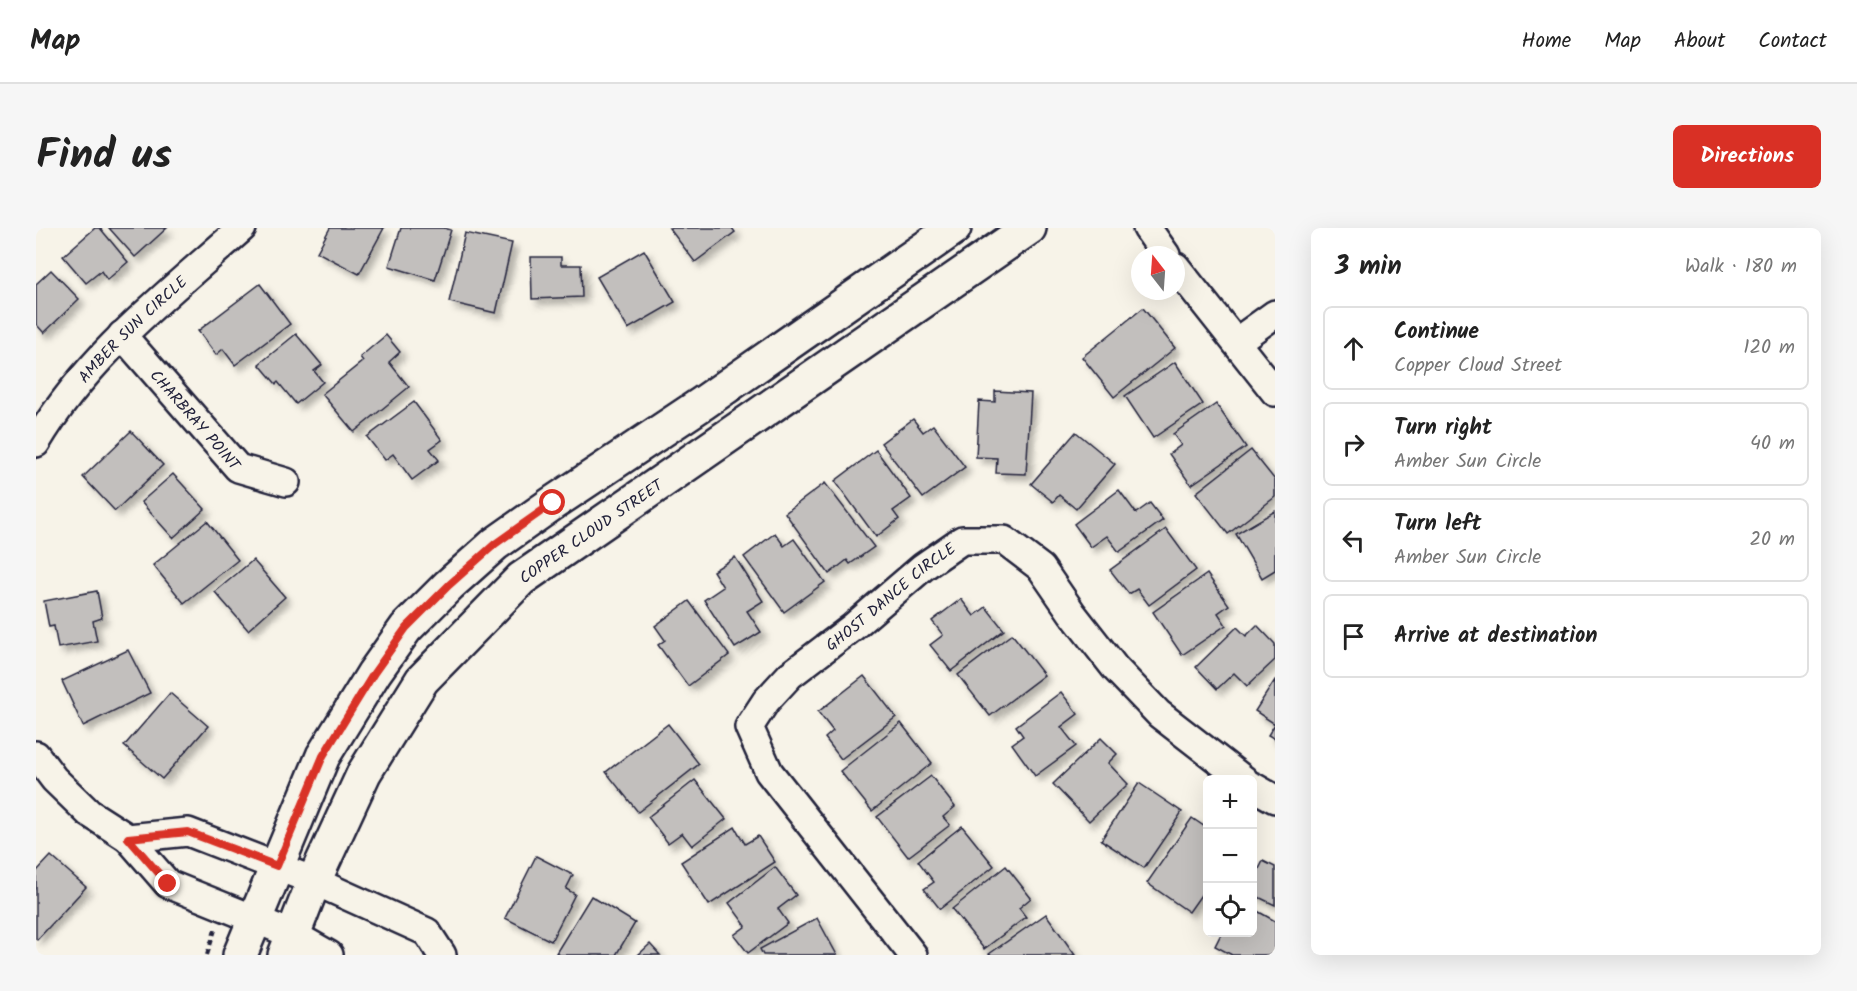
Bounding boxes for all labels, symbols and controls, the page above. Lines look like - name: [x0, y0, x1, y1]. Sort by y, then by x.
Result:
- text: Map: [30, 19, 81, 64]
- text: Home: [1522, 25, 1571, 58]
- text: Map: [1604, 25, 1641, 58]
- text: About: [1674, 25, 1725, 58]
- text: Contact: [1758, 25, 1827, 58]
- text: Find us: [36, 123, 172, 190]
- button: Directions: [1673, 125, 1821, 188]
- north arrow: [1131, 246, 1185, 300]
- text: 3 min: [1335, 246, 1402, 288]
- text: Walk · 180 m: [1685, 251, 1797, 283]
- street label: AMBER SUN CIRCLE: [73, 270, 194, 389]
- text: Continue: [1394, 315, 1479, 350]
- icon: ahead: [1337, 332, 1370, 365]
- text: 120 m: [1743, 332, 1795, 364]
- text: Copper Cloud Street: [1394, 350, 1562, 382]
- street label: CHARBRAY POINT: [143, 364, 247, 478]
- text: Turn right: [1394, 411, 1492, 446]
- icon: right: [1337, 428, 1370, 461]
- text: 40 m: [1750, 428, 1795, 460]
- text: Amber Sun Circle: [1394, 446, 1541, 478]
- street label: COPPER CLOUD STREET: [514, 473, 670, 591]
- route start: [539, 489, 565, 515]
- text: Turn left: [1394, 507, 1481, 542]
- icon: left: [1337, 524, 1370, 557]
- text: 20 m: [1749, 524, 1795, 556]
- street label: GHOST DANCE CIRCLE: [820, 537, 962, 658]
- text: Amber Sun Circle: [1394, 542, 1541, 574]
- text: Arrive at destination: [1394, 619, 1597, 654]
- icon: arrive: [1337, 620, 1370, 653]
- map controls: [1203, 775, 1257, 937]
- button: +: [1203, 775, 1257, 829]
- button: −: [1203, 829, 1257, 883]
- route end: [154, 870, 180, 896]
- button: locate: [1203, 883, 1257, 937]

